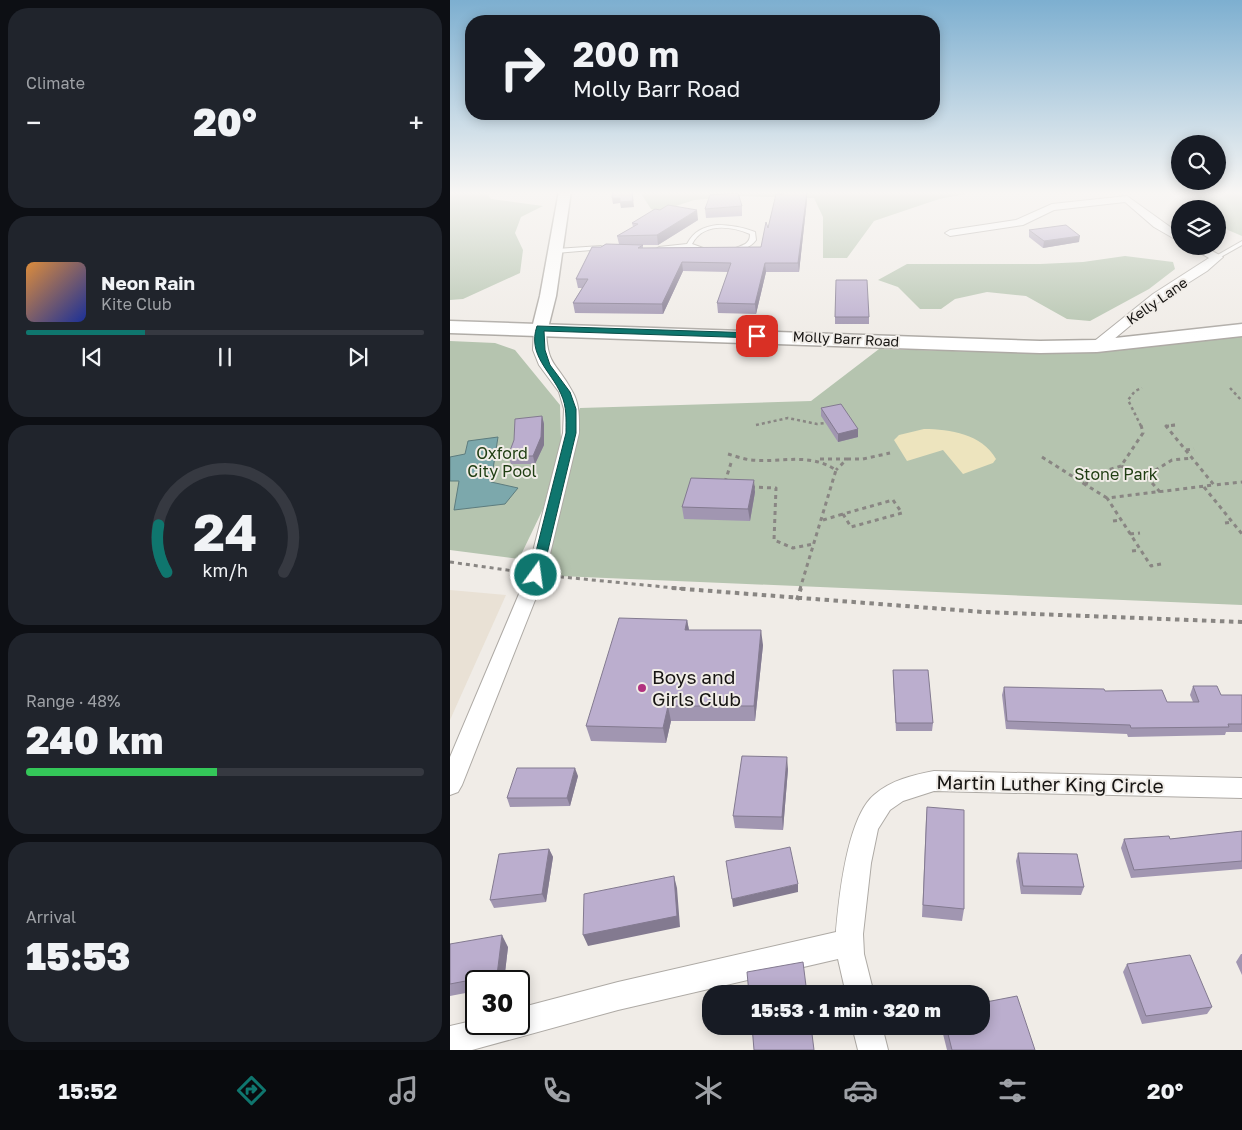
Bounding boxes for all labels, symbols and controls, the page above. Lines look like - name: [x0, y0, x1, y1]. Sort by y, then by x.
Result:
- text: 200 m: [573, 33, 679, 75]
- icon: right: [490, 35, 555, 100]
- text: Climate: [26, 73, 85, 93]
- text: Molly Barr Road: [573, 75, 740, 102]
- text: 20°: [193, 99, 257, 144]
- text: −: [26, 106, 41, 139]
- text: +: [409, 106, 424, 139]
- map controls: [1171, 135, 1226, 255]
- button: search: [1171, 135, 1226, 190]
- button: layers: [1171, 200, 1226, 255]
- text: Neon Rain: [101, 271, 195, 294]
- street label: Kelly Lane: [1123, 273, 1190, 328]
- text: Kite Club: [101, 294, 172, 314]
- pin: [736, 315, 778, 357]
- icon: arrive: [743, 322, 771, 350]
- street label: Molly Barr Road: [792, 327, 900, 350]
- icon: previous: [78, 343, 106, 371]
- icon: pause: [211, 343, 239, 371]
- icon: next: [344, 343, 372, 371]
- park label: Oxford City Pool: [467, 443, 537, 481]
- park label: Stone Park: [1074, 464, 1158, 484]
- text: 24: [193, 500, 257, 562]
- position arrow: [509, 548, 561, 600]
- text: km/h: [202, 559, 248, 581]
- place label: Boys and Girls Club: [652, 665, 741, 710]
- marker: Boys and Girls Club: [636, 682, 648, 694]
- text: Range · 48%: [26, 691, 120, 711]
- text: 240 km: [26, 717, 163, 762]
- street label: Martin Luther King Circle: [936, 770, 1164, 797]
- text: Arrival: [26, 907, 76, 927]
- text: 15:53: [26, 933, 130, 978]
- speed limit sign: 30: [465, 970, 530, 1035]
- text: 15:53 · 1 min · 320 m: [751, 998, 941, 1021]
- icon: directions: [234, 1073, 269, 1108]
- icon: music: [386, 1073, 421, 1108]
- icon: phone: [539, 1073, 574, 1108]
- icon: climate: [691, 1073, 726, 1108]
- icon: car: [843, 1073, 878, 1108]
- icon: filters: [995, 1073, 1030, 1108]
- text: 15:52: [59, 1077, 117, 1104]
- text: 20°: [1147, 1077, 1183, 1104]

